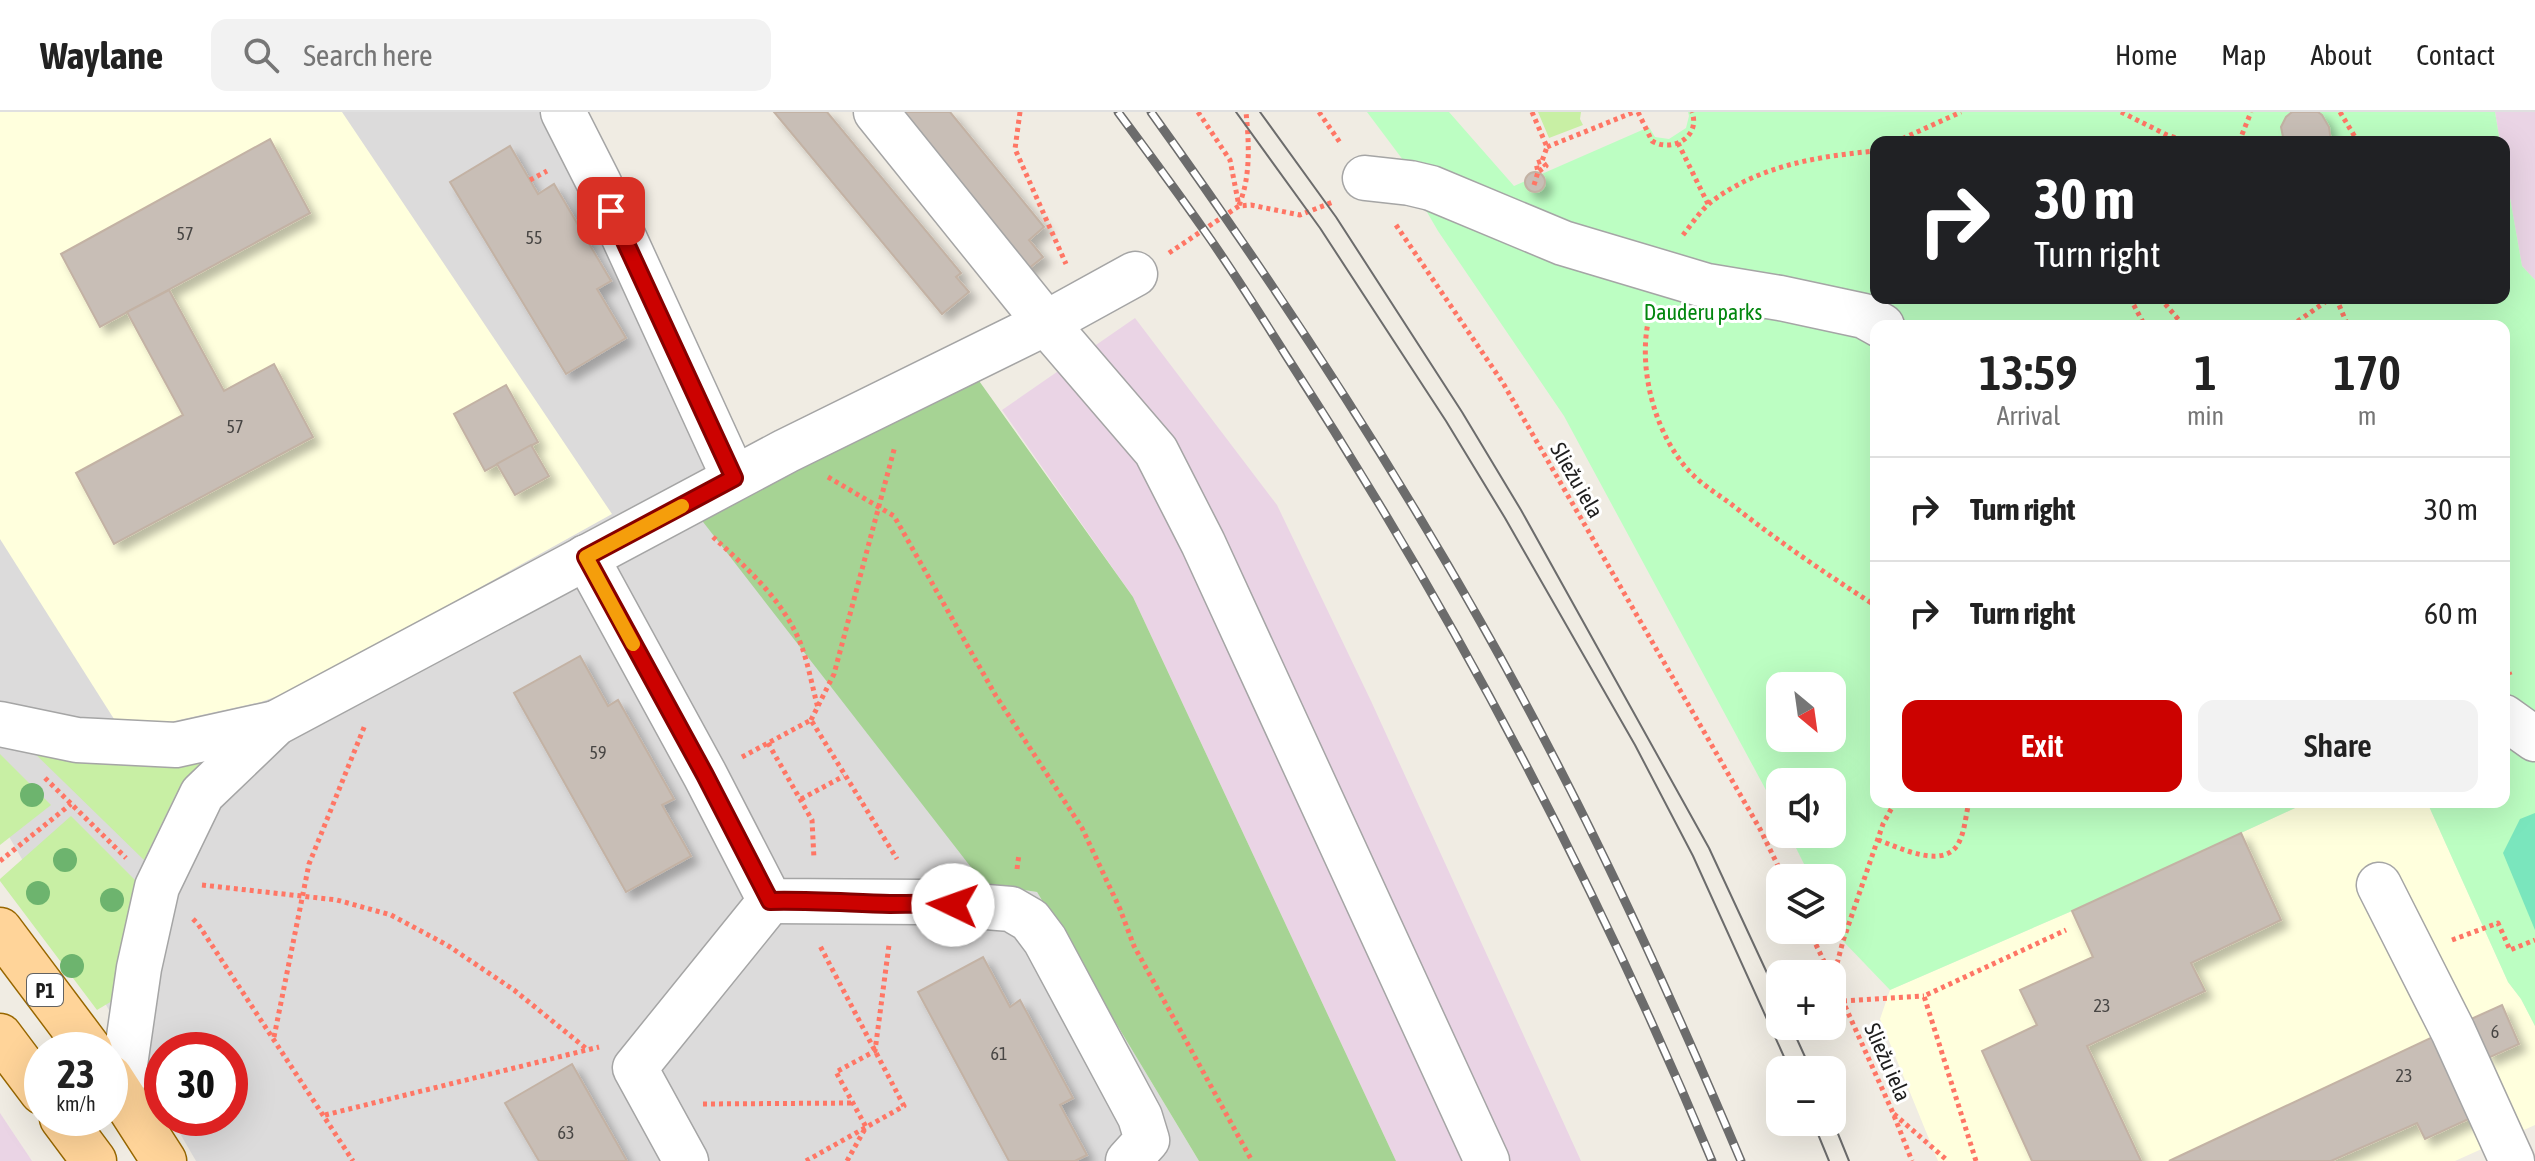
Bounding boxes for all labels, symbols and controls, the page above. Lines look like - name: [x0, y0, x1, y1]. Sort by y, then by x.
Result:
- search box: [211, 19, 771, 91]
- icon: search: [239, 33, 283, 77]
- text: Waylane: [40, 34, 163, 77]
- text: Search here: [303, 38, 433, 72]
- text: Home: [2115, 39, 2177, 71]
- text: Map: [2221, 39, 2266, 71]
- text: About: [2310, 39, 2372, 71]
- text: Contact: [2416, 39, 2495, 71]
- text: 30 m: [2034, 167, 2135, 231]
- icon: right: [1902, 168, 2006, 272]
- pin: [577, 177, 645, 245]
- icon: arrive: [589, 189, 633, 233]
- house number: 57: [177, 223, 193, 244]
- house number: 55: [526, 227, 542, 248]
- text: Turn right: [2034, 233, 2161, 275]
- park label: Dauderu parks: [1644, 299, 1762, 325]
- text: 13:59: [1979, 345, 2078, 400]
- text: 1: [2194, 345, 2217, 400]
- text: 170: [2333, 345, 2401, 400]
- text: Arrival: [1997, 401, 2060, 431]
- text: min: [2187, 401, 2224, 431]
- text: m: [2358, 401, 2376, 431]
- house number: 57: [227, 416, 243, 437]
- street label: Sliežu iela: [1545, 438, 1609, 522]
- icon: right: [1902, 487, 1946, 531]
- text: Turn right: [1970, 492, 2076, 526]
- text: 30 m: [2424, 492, 2478, 526]
- icon: right: [1902, 591, 1946, 635]
- text: Turn right: [1970, 596, 2076, 630]
- text: 60 m: [2424, 596, 2478, 630]
- north arrow: [1766, 672, 1846, 752]
- map controls: [1766, 672, 1846, 1136]
- button: Exit: [1902, 700, 2182, 792]
- button: Share: [2198, 700, 2478, 792]
- house number: 59: [590, 742, 606, 763]
- button: sound: [1766, 768, 1846, 848]
- position arrow: [911, 863, 995, 947]
- button: layers: [1766, 864, 1846, 944]
- button: +: [1766, 960, 1846, 1040]
- road number: P1: [27, 974, 63, 1006]
- house number: 23: [2094, 995, 2110, 1016]
- street label: Sliežu iela: [1859, 1019, 1917, 1105]
- house number: 6: [2491, 1021, 2499, 1042]
- speed limit sign: 30: [144, 1032, 248, 1136]
- house number: 61: [991, 1043, 1007, 1064]
- text: 23: [57, 1051, 95, 1096]
- button: −: [1766, 1056, 1846, 1136]
- house number: 23: [2396, 1065, 2412, 1086]
- text: km/h: [56, 1092, 96, 1115]
- house number: 63: [558, 1122, 574, 1143]

